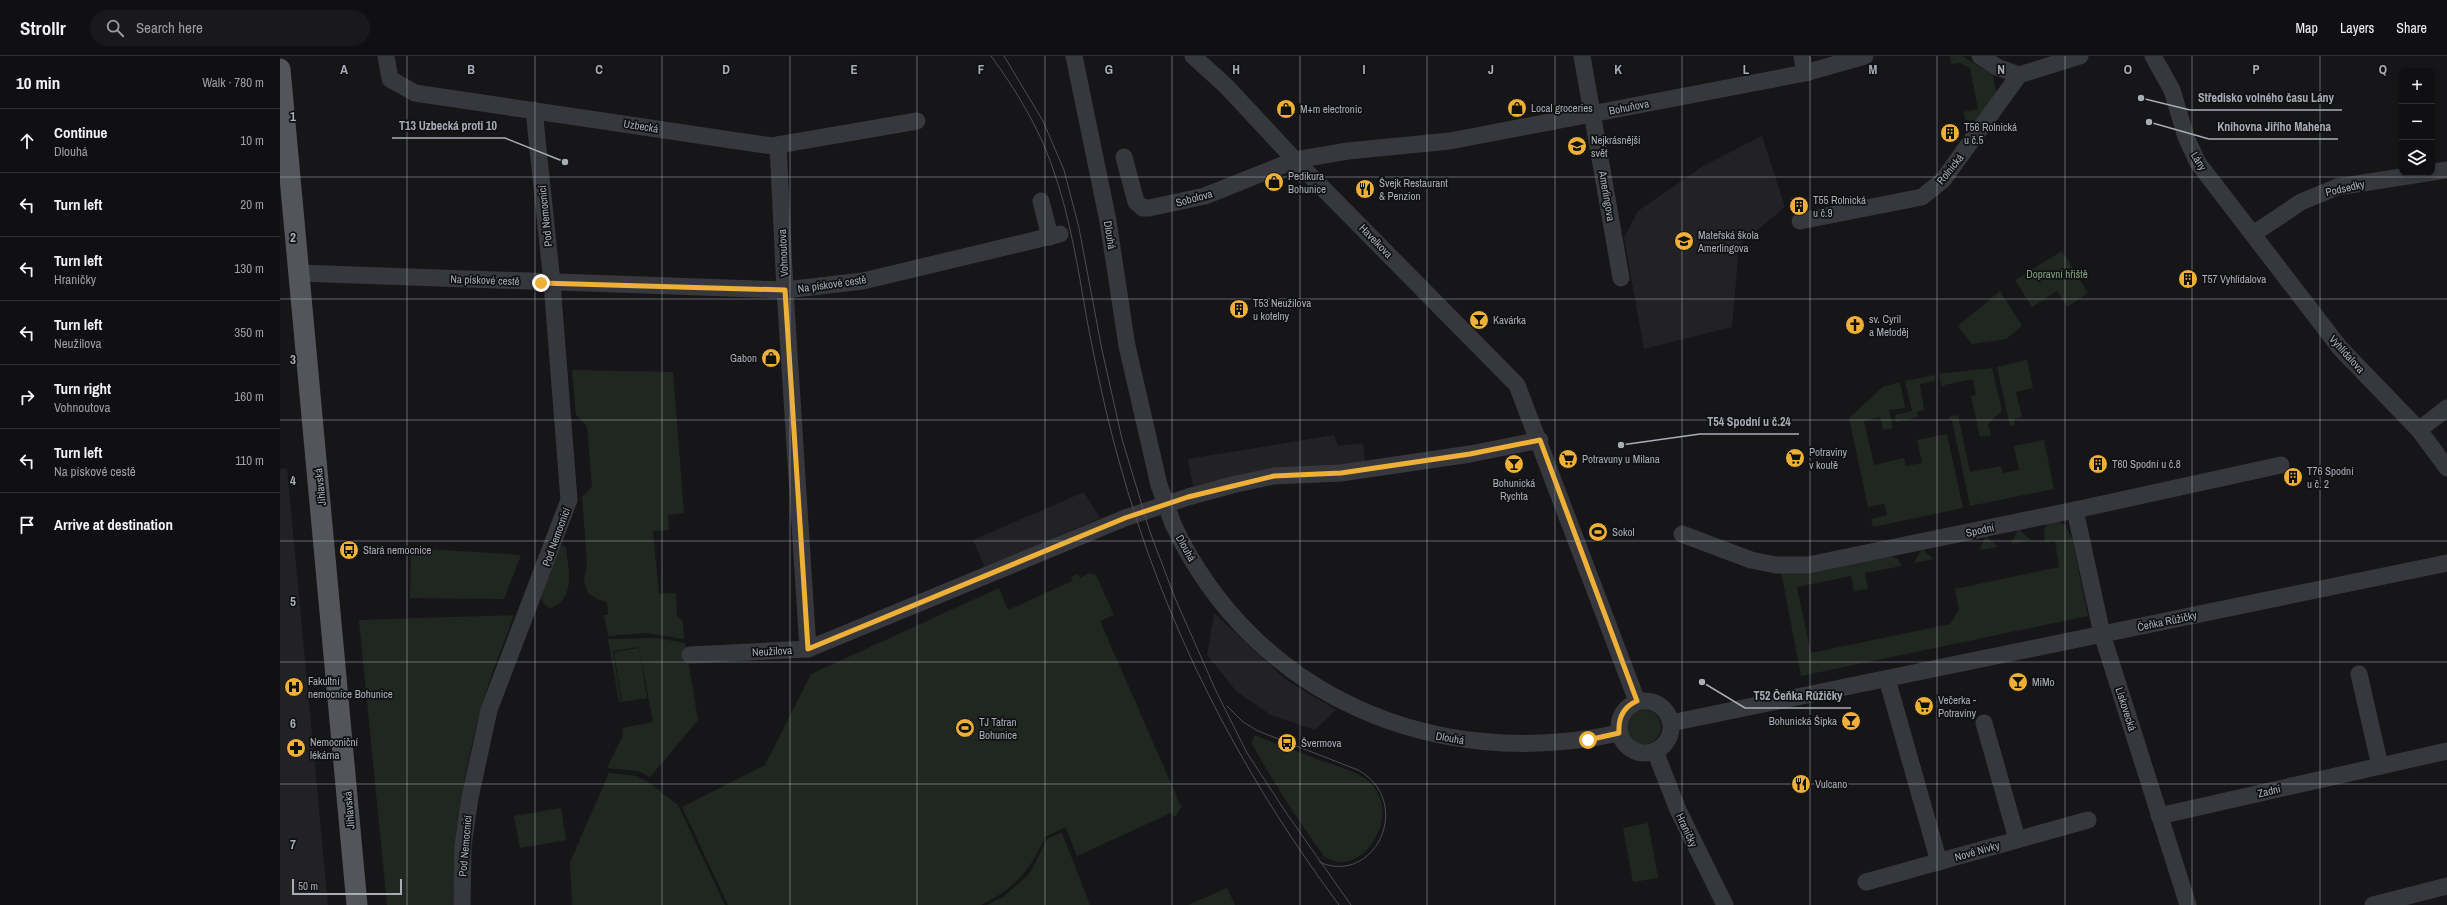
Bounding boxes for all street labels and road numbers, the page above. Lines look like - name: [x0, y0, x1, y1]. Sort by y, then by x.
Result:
- street label: Bohuňova: [1608, 96, 1650, 118]
- street label: Uzbecká: [623, 116, 659, 136]
- street label: Lány: [2188, 149, 2210, 173]
- street label: Rolnická: [1934, 151, 1966, 187]
- street label: Amerlingova: [1596, 169, 1618, 222]
- street label: Podsedky: [2324, 177, 2366, 199]
- street label: Pod Nemocnicí: [535, 184, 555, 247]
- street label: Sobolova: [1174, 186, 1214, 210]
- street label: Dlouhá: [1101, 220, 1119, 250]
- street label: Havelkova: [1356, 221, 1396, 261]
- street label: Vohnoutova: [775, 229, 791, 277]
- street label: Na pískové cestě: [450, 272, 520, 288]
- street label: Na pískové cestě: [797, 272, 867, 296]
- street label: Vyhlídalova: [2326, 332, 2368, 376]
- street label: Jihlavská: [311, 468, 329, 506]
- street label: Pod Nemocnicí: [539, 505, 573, 568]
- street label: Spodní: [1965, 520, 1996, 540]
- street label: Dlouhá: [1173, 532, 1199, 564]
- street label: Čeňka Růžičky: [2136, 608, 2199, 634]
- street label: Neužilova: [752, 643, 792, 659]
- street label: Lískovecká: [2112, 685, 2140, 733]
- street label: Dlouhá: [1435, 729, 1465, 747]
- street label: Zadní: [2256, 781, 2282, 800]
- street label: Jihlavská: [340, 791, 358, 829]
- street label: Hraničky: [1673, 811, 1701, 850]
- street label: Pod Nemocnicí: [455, 814, 475, 877]
- street label: Nové Nivky: [1953, 838, 2002, 864]

